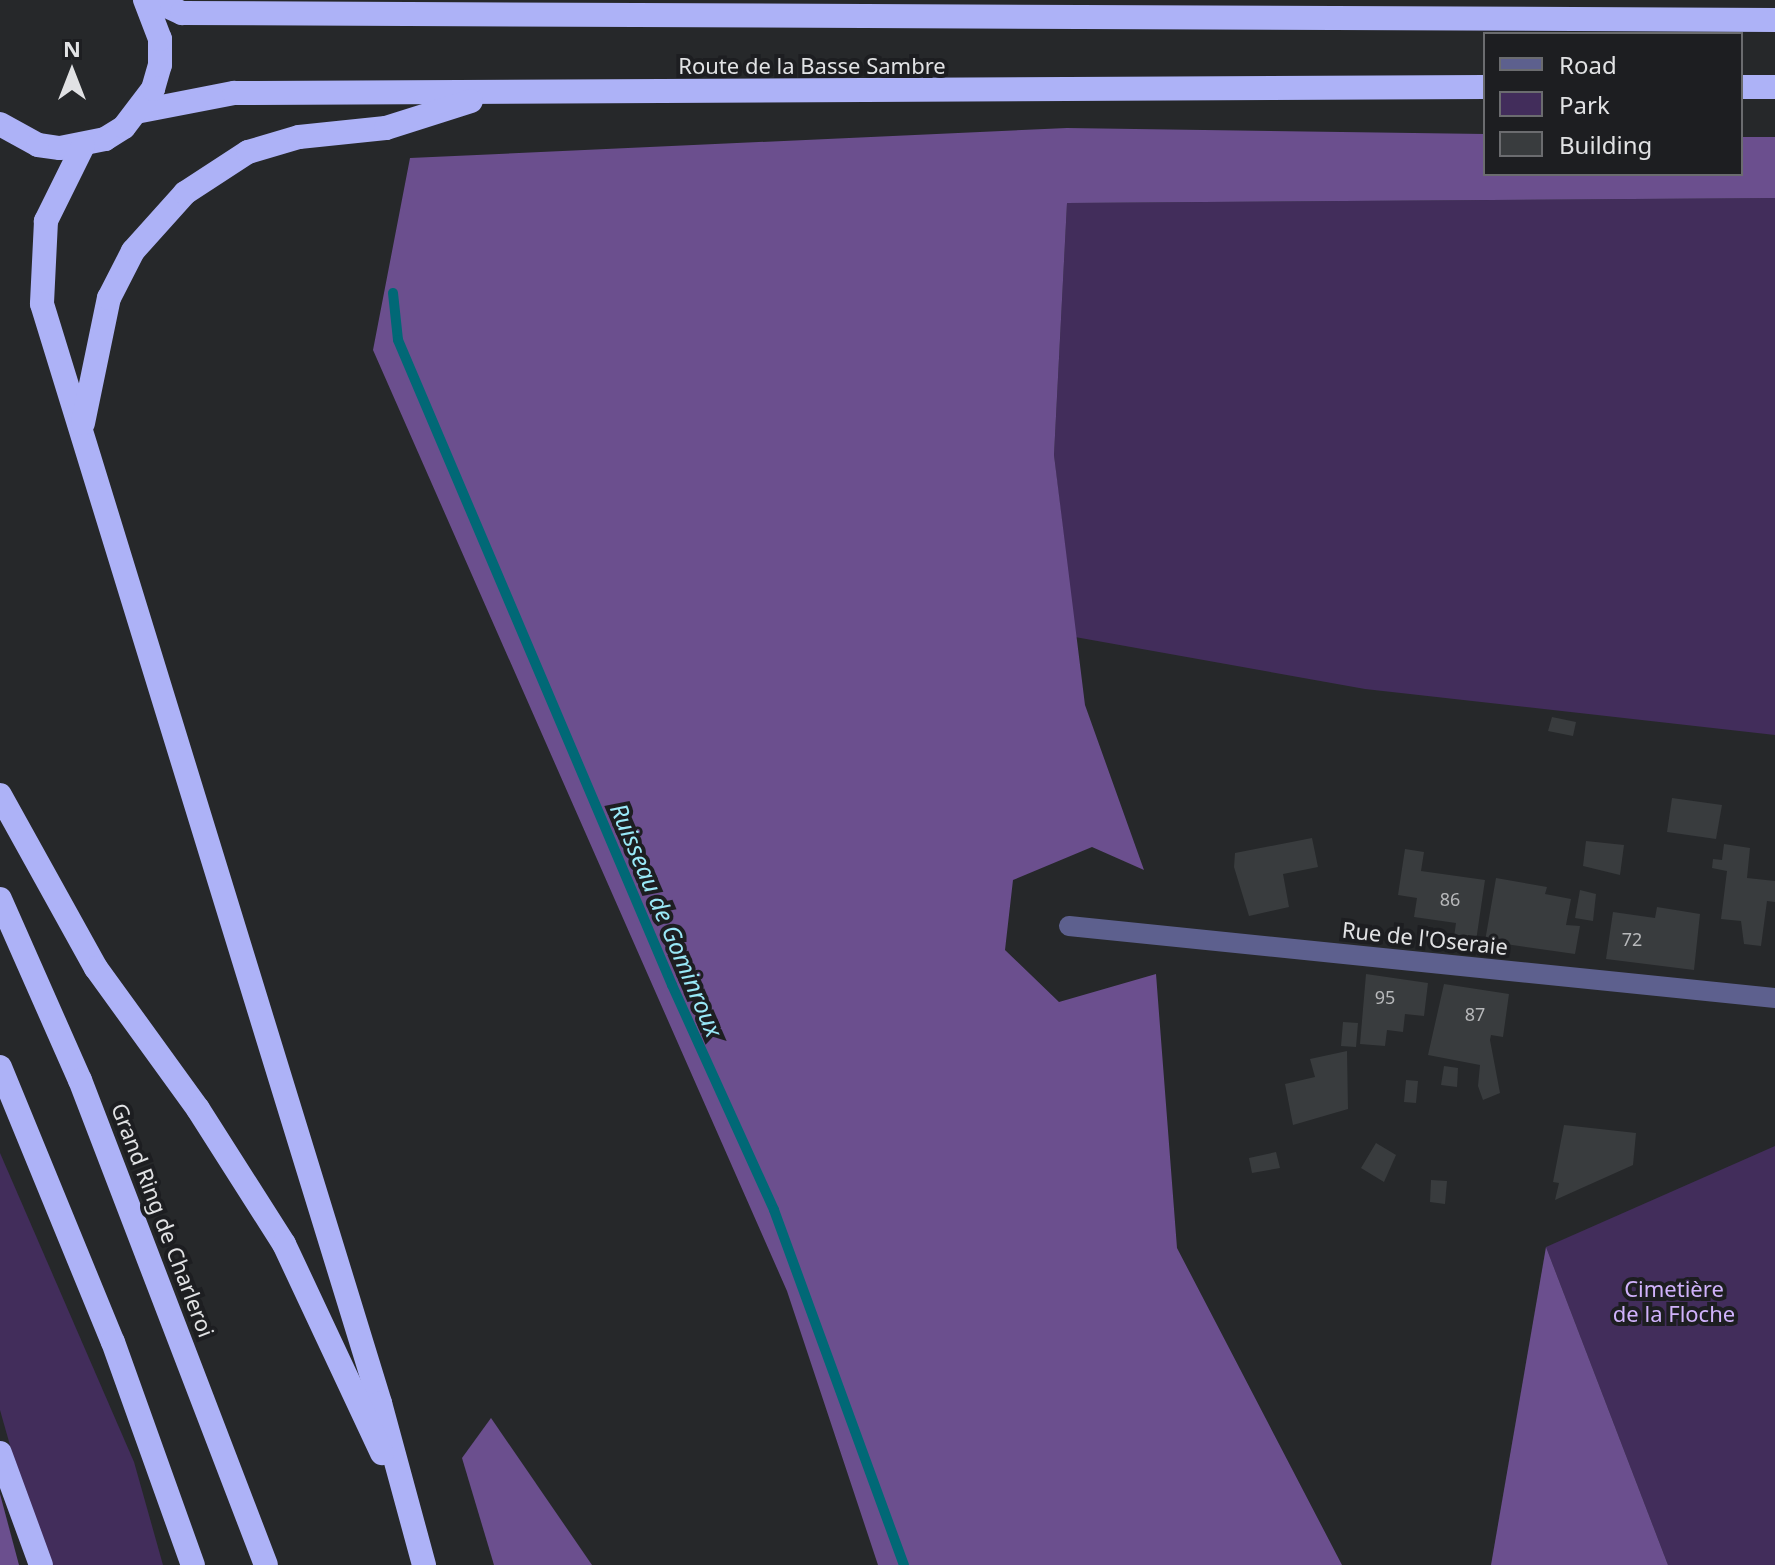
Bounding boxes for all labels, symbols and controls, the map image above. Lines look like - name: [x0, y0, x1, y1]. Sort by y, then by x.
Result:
- north arrow: [32, 32, 112, 112]
- legend: [1483, 32, 1743, 176]
- text: N: [63, 33, 81, 63]
- text: Road: [1559, 48, 1617, 81]
- street label: Route de la Basse Sambre: [678, 53, 946, 79]
- text: Park: [1559, 88, 1610, 121]
- text: Building: [1559, 128, 1652, 161]
- water label: Ruisseau de Gominroux: [605, 799, 729, 1041]
- house number: 86: [1440, 888, 1460, 910]
- street label: Rue de l'Oseraie: [1341, 916, 1509, 960]
- house number: 72: [1622, 928, 1642, 950]
- house number: 95: [1375, 986, 1395, 1008]
- house number: 87: [1465, 1003, 1485, 1025]
- street label: Grand Ring de Charleroi: [106, 1099, 220, 1341]
- park label: Cimetière de la Floche: [1613, 1275, 1735, 1326]

